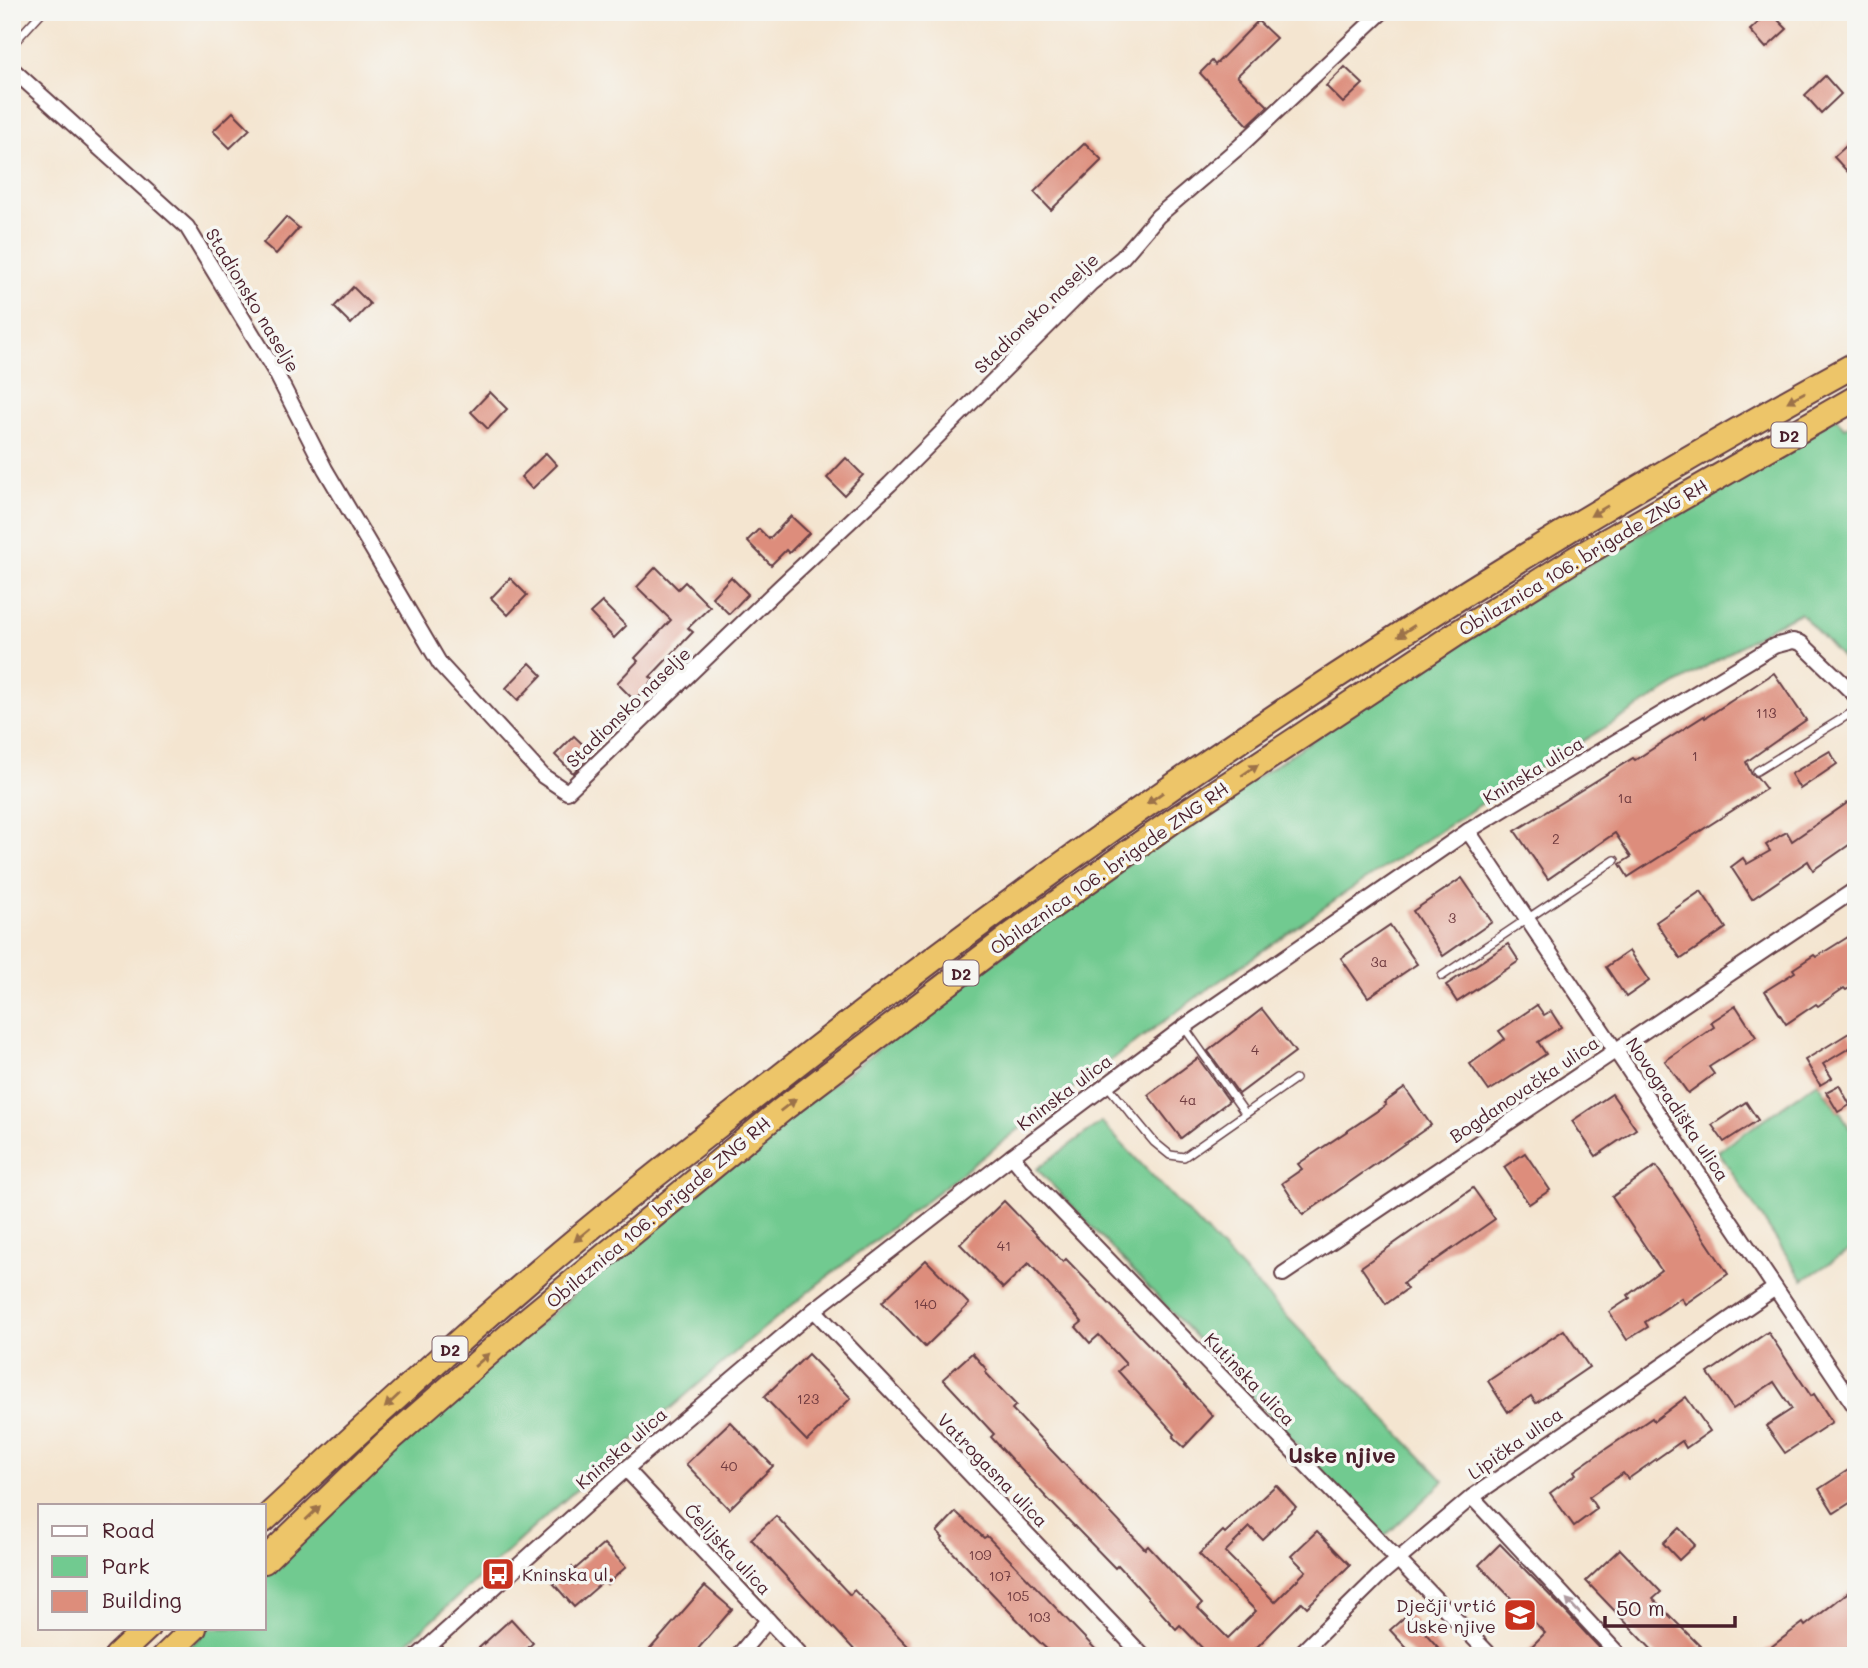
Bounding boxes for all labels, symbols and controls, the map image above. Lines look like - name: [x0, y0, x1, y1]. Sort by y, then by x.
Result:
- street label: Stadionsko naselje: [200, 223, 306, 377]
- street label: Stadionsko naselje: [969, 247, 1103, 379]
- one-way arrow: [1786, 391, 1806, 403]
- road number: D2: [1772, 422, 1806, 448]
- street label: Obilaznica 106. brigade ZNG RH: [1454, 473, 1712, 641]
- one-way arrow: [1590, 505, 1609, 518]
- one-way arrow: [1396, 624, 1415, 637]
- street label: Stadionsko naselje: [561, 641, 695, 773]
- house number: 113: [1756, 703, 1776, 722]
- street label: Kninska ulica: [1478, 731, 1588, 809]
- house number: 1: [1692, 746, 1698, 765]
- one-way arrow: [1241, 763, 1259, 777]
- street label: Obilaznica 106. brigade ZNG RH: [985, 776, 1233, 960]
- house number: 1a: [1618, 788, 1632, 807]
- one-way arrow: [1146, 791, 1164, 805]
- house number: 2: [1552, 829, 1560, 848]
- house number: 3: [1448, 908, 1456, 927]
- house number: 3a: [1371, 952, 1387, 971]
- road number: D2: [944, 960, 978, 986]
- street label: Bogdanovačka ulica: [1445, 1030, 1603, 1148]
- street label: Novogradiška ulica: [1621, 1032, 1735, 1186]
- house number: 4: [1251, 1040, 1260, 1059]
- street label: Kninska ulica: [1012, 1048, 1116, 1136]
- house number: 4a: [1180, 1090, 1196, 1109]
- one-way arrow: [779, 1098, 797, 1113]
- street label: Obilaznica 106. brigade ZNG RH: [541, 1111, 775, 1313]
- one-way arrow: [573, 1227, 591, 1243]
- house number: 41: [997, 1236, 1011, 1255]
- house number: 140: [913, 1294, 937, 1313]
- street label: Kutinska ulica: [1199, 1327, 1301, 1431]
- road number: D2: [433, 1336, 468, 1362]
- one-way arrow: [473, 1353, 490, 1368]
- house number: 123: [797, 1389, 819, 1408]
- one-way arrow: [383, 1393, 401, 1409]
- street label: Kninska ulica: [570, 1402, 672, 1494]
- street label: Lipička ulica: [1463, 1402, 1567, 1484]
- street label: Vatrogasna ulica: [932, 1408, 1054, 1532]
- district label: Uske njive: [1288, 1441, 1396, 1468]
- house number: 40: [721, 1456, 738, 1475]
- street label: Ćelijska ulica: [679, 1498, 777, 1600]
- legend: [38, 1504, 266, 1630]
- one-way arrow: [305, 1505, 322, 1522]
- text: Road: [102, 1516, 154, 1543]
- house number: 109: [968, 1545, 992, 1564]
- text: Park: [102, 1552, 150, 1579]
- bus stop icon: Kninska ul.: [479, 1555, 517, 1593]
- place label: Kninska ul.: [522, 1562, 613, 1586]
- house number: 107: [989, 1566, 1012, 1585]
- scale bar: [1605, 1584, 1735, 1628]
- text: Building: [102, 1586, 182, 1613]
- house number: 105: [1006, 1586, 1030, 1605]
- place label: Dječji vrtić Uske njive: [1396, 1593, 1496, 1638]
- text: 50 m: [1616, 1594, 1665, 1621]
- school or university icon: Dječji vrtić Uske njive: [1501, 1596, 1539, 1634]
- one-way arrow: [1566, 1598, 1582, 1615]
- house number: 103: [1027, 1607, 1051, 1626]

